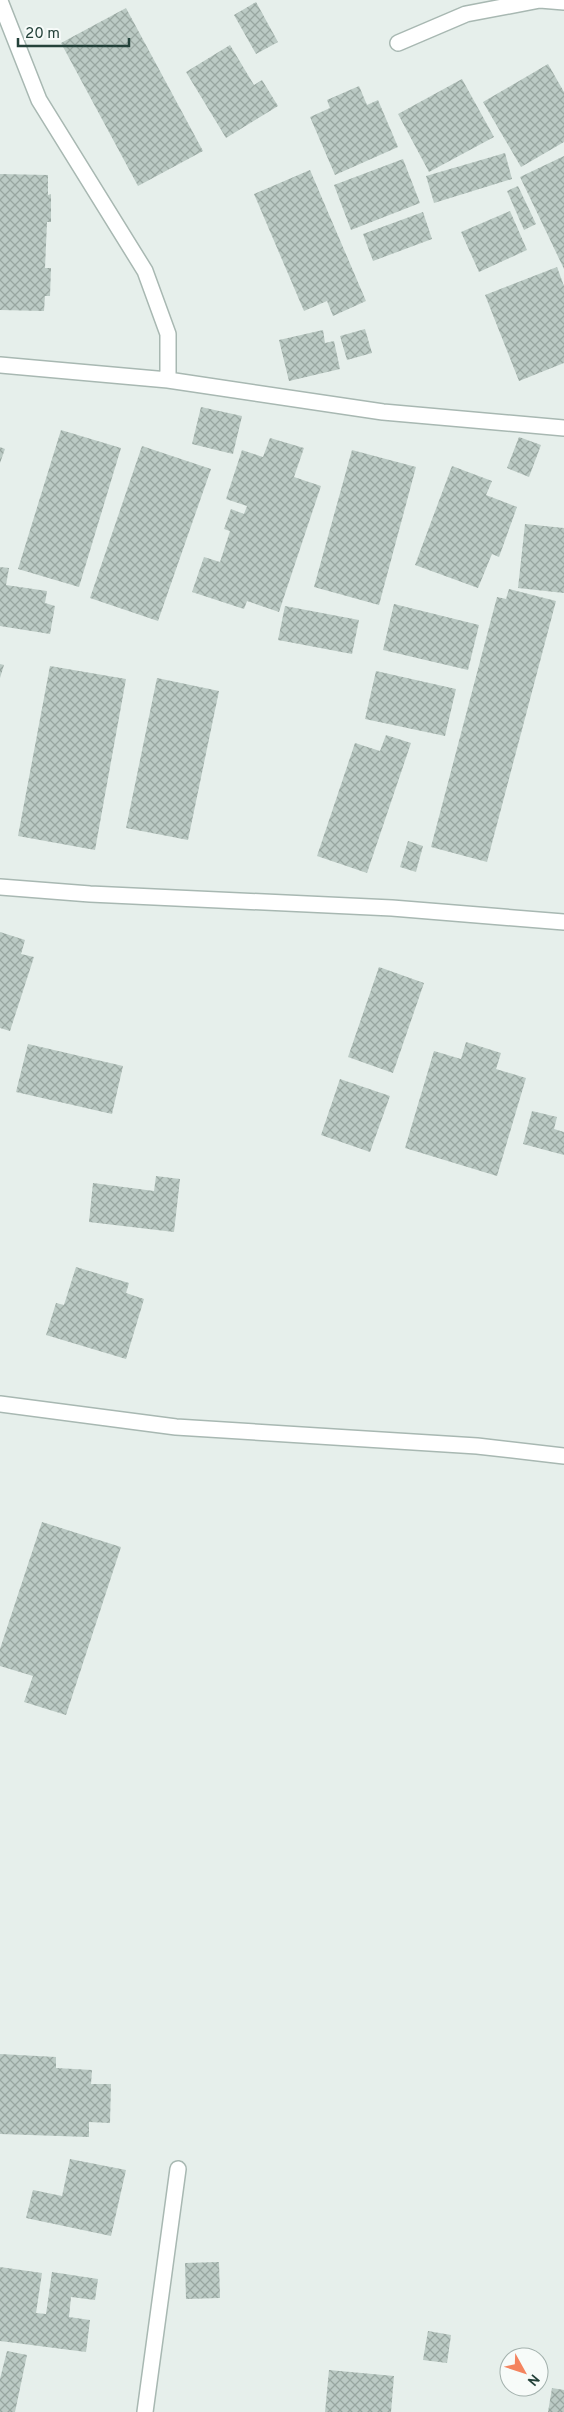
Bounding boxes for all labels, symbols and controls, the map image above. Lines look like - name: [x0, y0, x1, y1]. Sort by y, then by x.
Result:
- scale bar: [18, 15, 129, 47]
- text: 20 m: [25, 25, 60, 44]
- north arrow: [499, 2347, 549, 2397]
- text: N: [523, 2370, 543, 2389]

